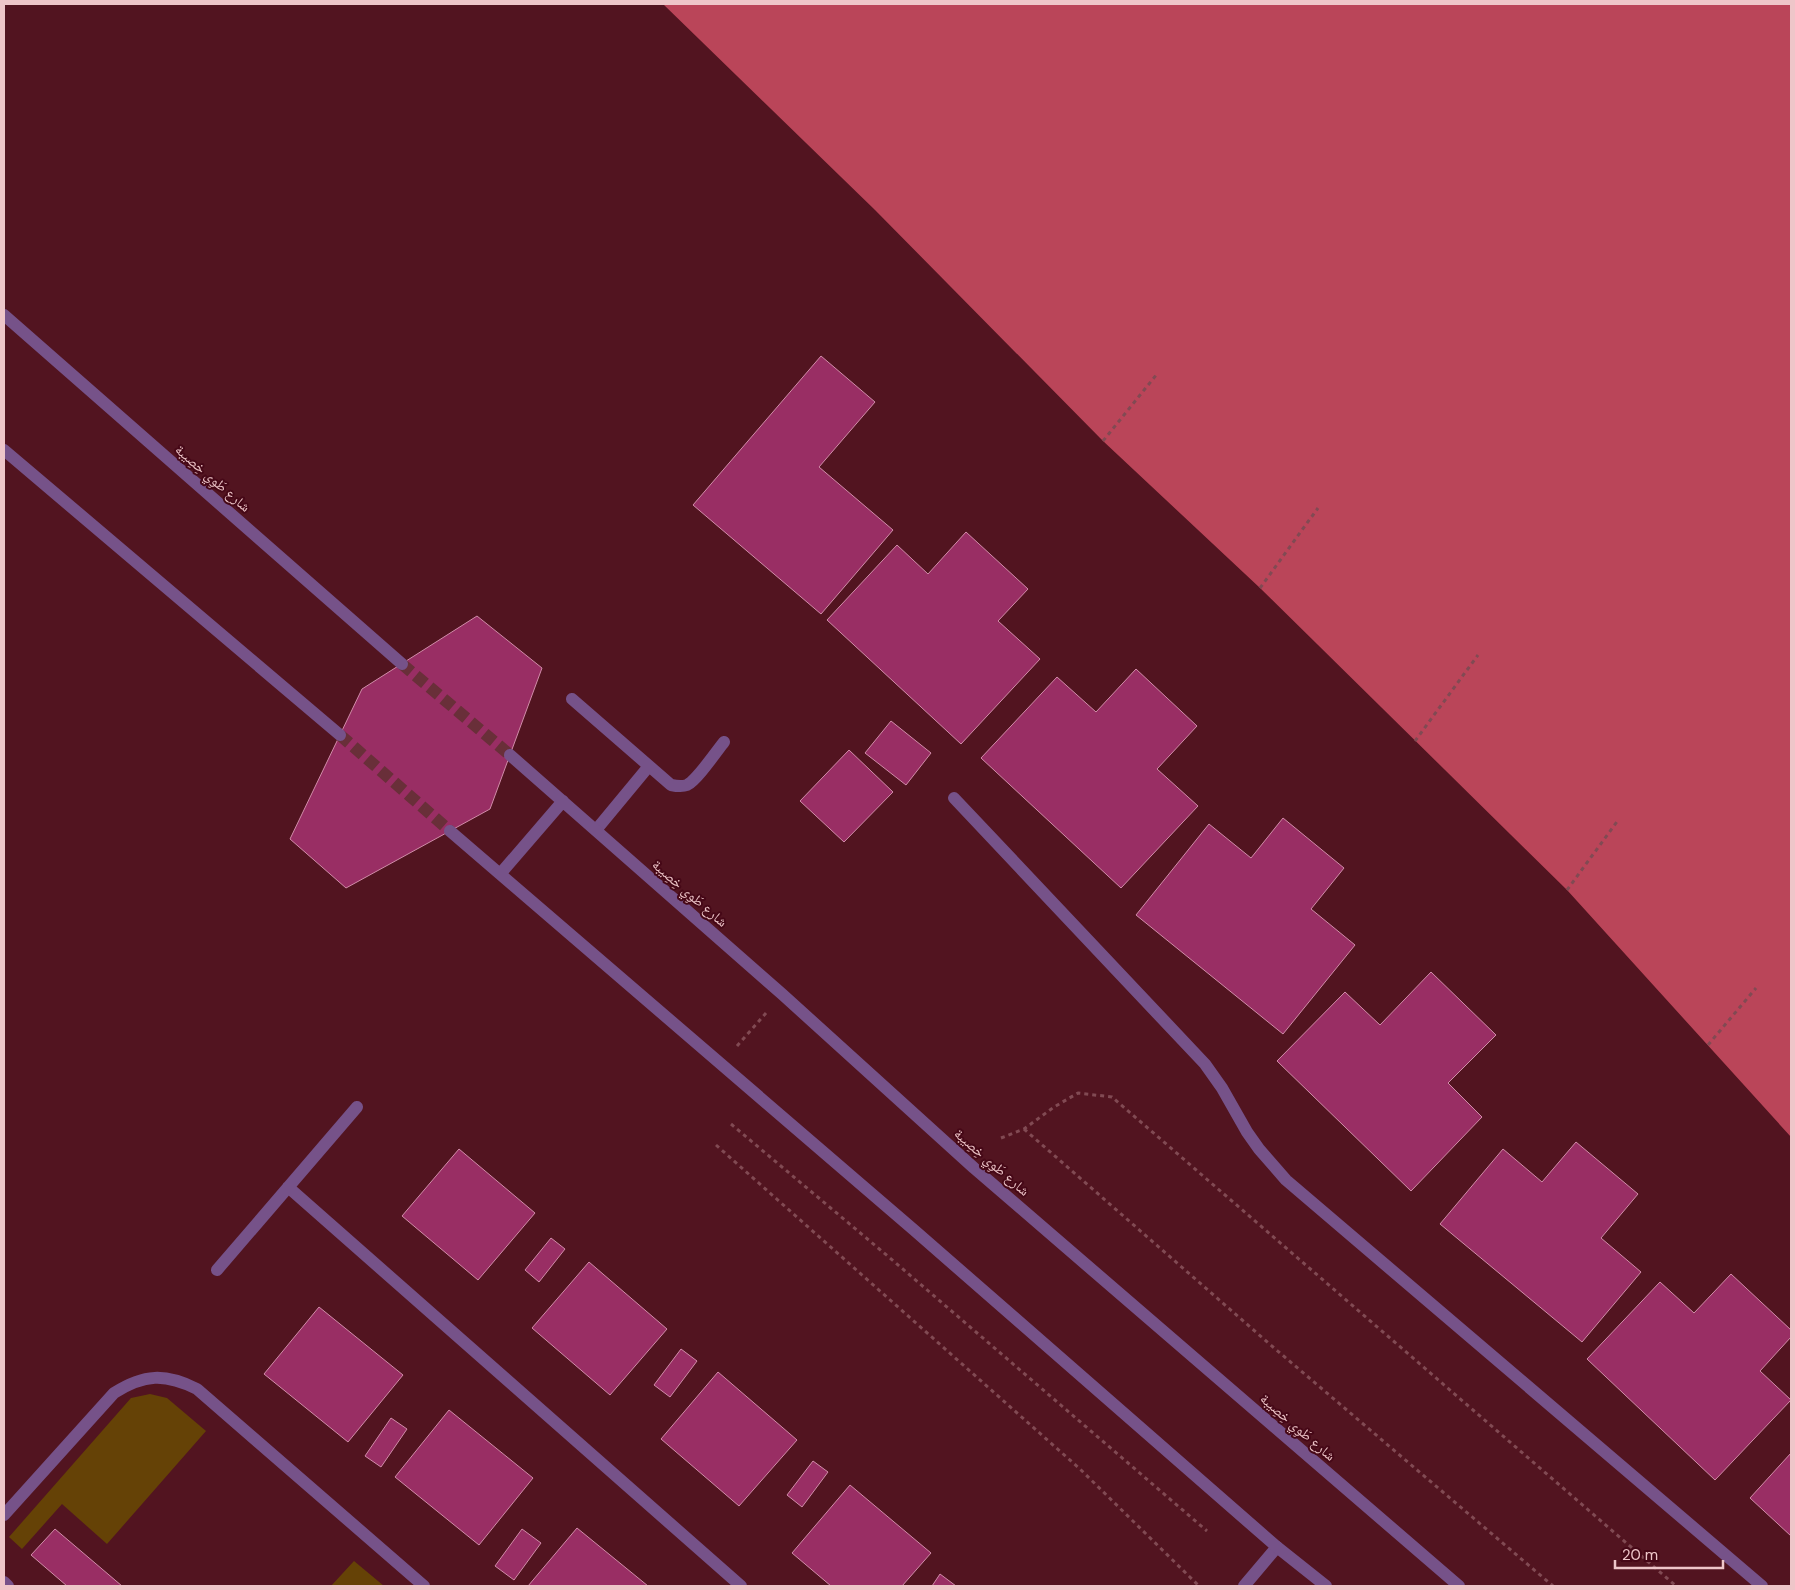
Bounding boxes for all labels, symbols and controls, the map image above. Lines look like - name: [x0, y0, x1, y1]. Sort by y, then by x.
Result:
- street label: شارع طَوِي خِصِيبة: [170, 440, 254, 517]
- street label: شارع طَوِي خِصِيبة: [647, 855, 731, 932]
- street label: شارع طَوِي خِصِيبة: [949, 1124, 1033, 1201]
- street label: شارع طَوِي خِصِيبة: [1255, 1389, 1339, 1466]
- scale bar: [1615, 1538, 1722, 1570]
- text: 20 m: [1622, 1545, 1658, 1565]

